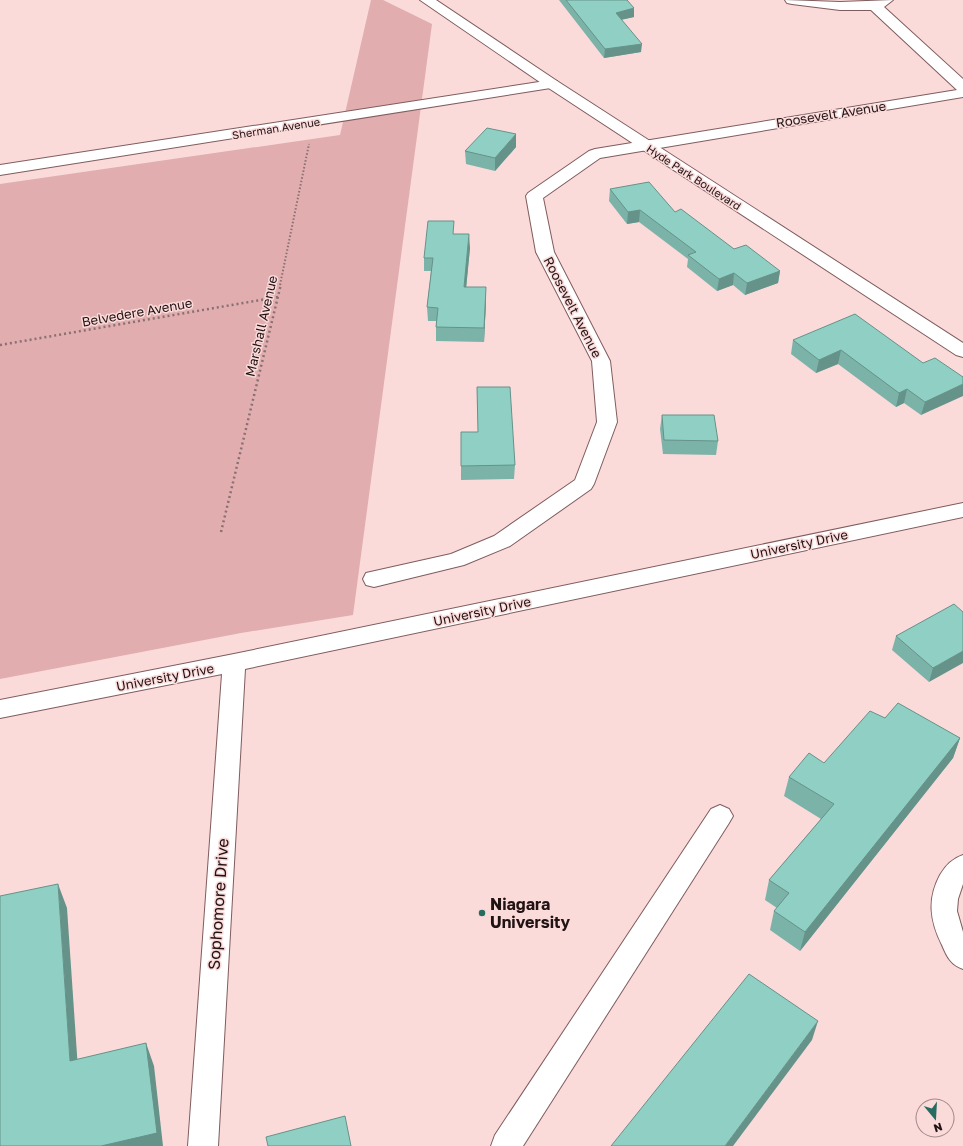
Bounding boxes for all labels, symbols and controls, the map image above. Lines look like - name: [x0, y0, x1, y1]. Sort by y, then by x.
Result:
- street label: Roosevelt Avenue: [775, 97, 887, 131]
- street label: Sherman Avenue: [231, 115, 321, 141]
- street label: Hyde Park Boulevard: [644, 142, 744, 212]
- street label: Roosevelt Avenue: [541, 254, 605, 360]
- street label: Marshall Avenue: [242, 274, 280, 378]
- street label: Belvedere Avenue: [81, 294, 193, 330]
- street label: University Drive: [749, 526, 849, 562]
- street label: University Drive: [432, 593, 532, 629]
- street label: University Drive: [115, 660, 215, 694]
- street label: Sophomore Drive: [203, 838, 233, 970]
- place label: Niagara University: [490, 894, 571, 932]
- marker: Niagara University: [477, 908, 487, 918]
- north arrow: [915, 1098, 955, 1138]
- text: N: [932, 1121, 944, 1135]

